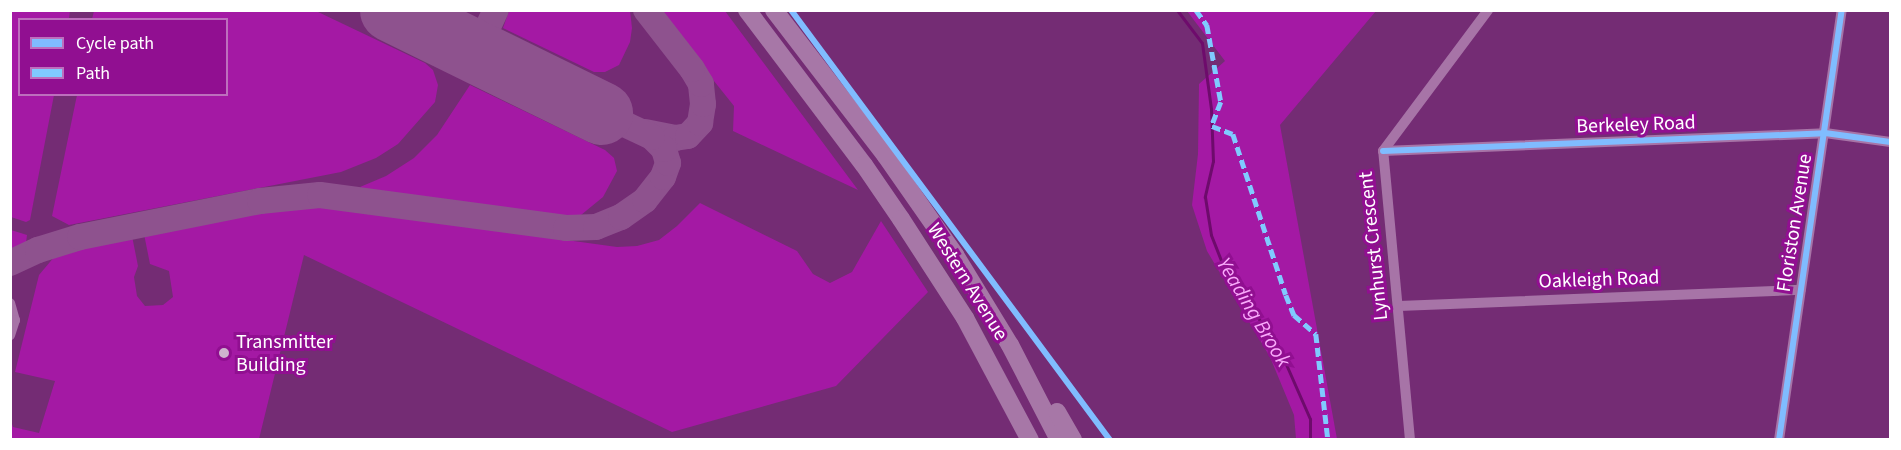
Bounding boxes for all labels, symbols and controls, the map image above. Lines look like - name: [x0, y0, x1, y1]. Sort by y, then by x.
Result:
- legend: [18, 18, 228, 96]
- text: Cycle path: [76, 31, 154, 56]
- text: Path: [76, 61, 110, 86]
- street label: Berkeley Road: [1576, 111, 1696, 139]
- street label: Floriston Avenue: [1772, 152, 1818, 294]
- street label: Lynhurst Crescent: [1354, 170, 1394, 322]
- street label: Western Avenue: [921, 219, 1013, 345]
- water label: Yeading Brook: [1211, 253, 1297, 371]
- street label: Oakleigh Road: [1538, 266, 1660, 294]
- place label: Transmitter Building: [236, 330, 333, 377]
- marker: Transmitter Building: [217, 346, 231, 360]

